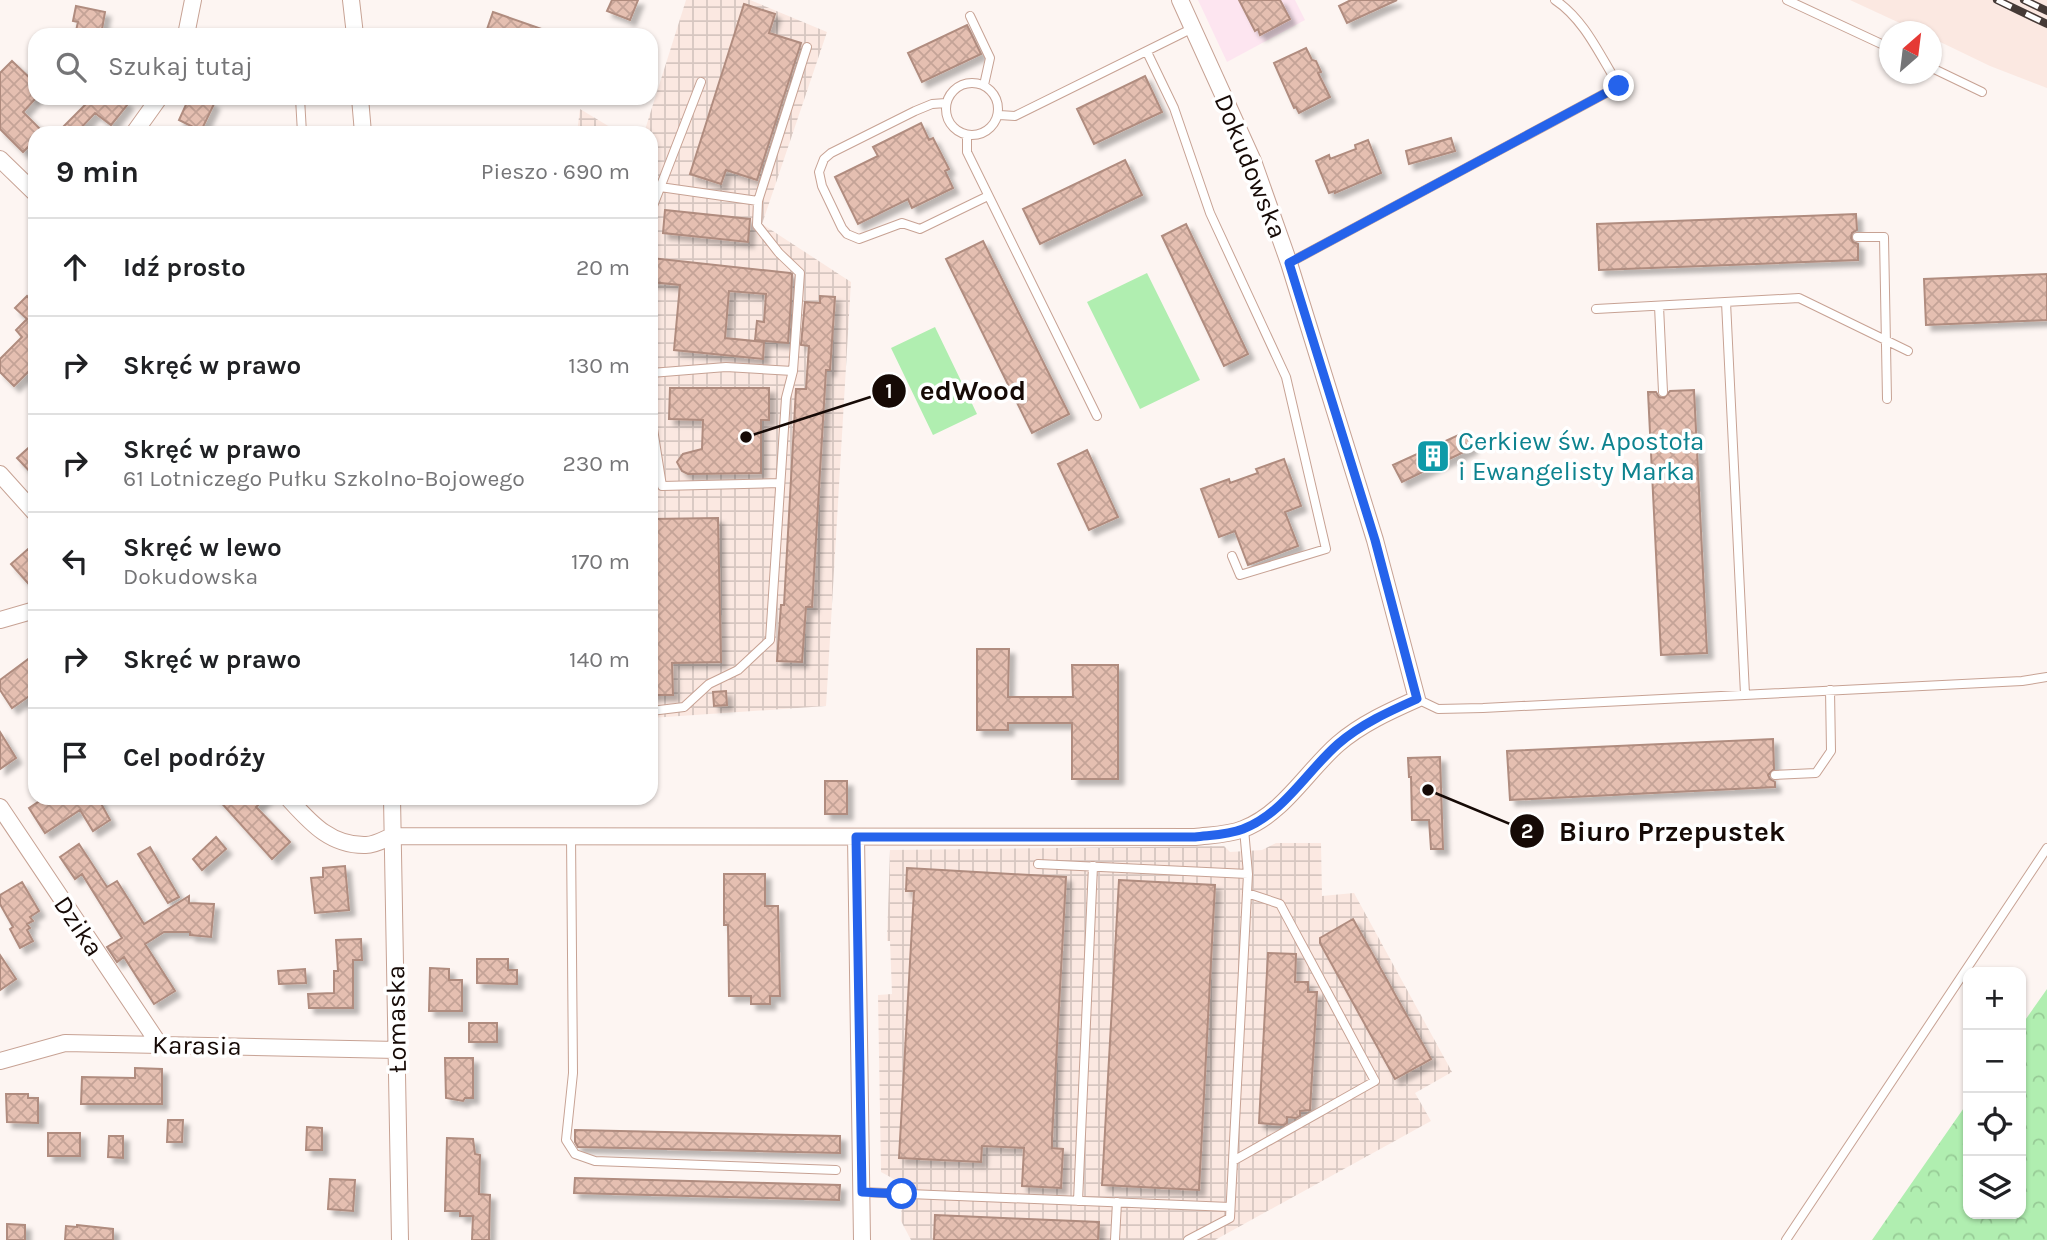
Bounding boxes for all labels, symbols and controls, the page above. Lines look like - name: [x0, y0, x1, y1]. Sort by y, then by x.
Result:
- north arrow: [1879, 21, 1942, 84]
- search box: [28, 28, 658, 105]
- icon: search: [52, 48, 90, 86]
- text: Szukaj tutaj: [108, 51, 253, 82]
- route end: [1603, 70, 1634, 101]
- street label: Dokudowska: [1208, 90, 1294, 243]
- text: 9 min: [56, 154, 139, 190]
- text: Pieszo · 690 m: [481, 158, 630, 185]
- icon: ahead: [56, 248, 94, 286]
- text: Idź prosto: [123, 252, 246, 283]
- text: 20 m: [576, 254, 630, 281]
- icon: right: [56, 346, 94, 384]
- text: Skręć w prawo: [123, 350, 301, 381]
- text: 130 m: [568, 352, 630, 379]
- callout: edWood: [871, 366, 1041, 415]
- text: edWood: [920, 374, 1026, 407]
- text: 1: [885, 379, 893, 403]
- place label: Cerkiew św. Apostoła i Ewangelisty Marka: [1458, 426, 1704, 487]
- text: Skręć w prawo: [123, 434, 301, 465]
- building icon: Cerkiew św. Apostoła i Ewangelisty Marka: [1414, 437, 1452, 475]
- icon: right: [56, 444, 94, 482]
- text: 230 m: [562, 450, 630, 477]
- text: 61 Lotniczego Pułku Szkolno-Bojowego: [123, 465, 525, 492]
- text: Skręć w lewo: [123, 532, 282, 563]
- icon: left: [56, 542, 94, 580]
- text: 170 m: [571, 548, 630, 575]
- text: Dokudowska: [123, 563, 258, 590]
- icon: right: [56, 640, 94, 678]
- text: Skręć w prawo: [123, 644, 301, 675]
- text: 140 m: [569, 646, 630, 673]
- icon: arrive: [56, 738, 94, 776]
- text: Cel podróży: [123, 742, 265, 773]
- callout: Biuro Przepustek: [1510, 806, 1799, 855]
- text: Biuro Przepustek: [1559, 815, 1786, 848]
- text: 2: [1521, 819, 1533, 843]
- street label: Dzika: [47, 890, 110, 962]
- street label: Łomaska: [380, 965, 413, 1073]
- map controls: [1963, 967, 2026, 1219]
- button: +: [1963, 967, 2026, 1030]
- street label: Karasia: [152, 1029, 242, 1062]
- button: −: [1963, 1030, 2026, 1093]
- button: locate: [1963, 1093, 2026, 1156]
- button: layers: [1963, 1156, 2026, 1219]
- route start: [886, 1178, 917, 1209]

